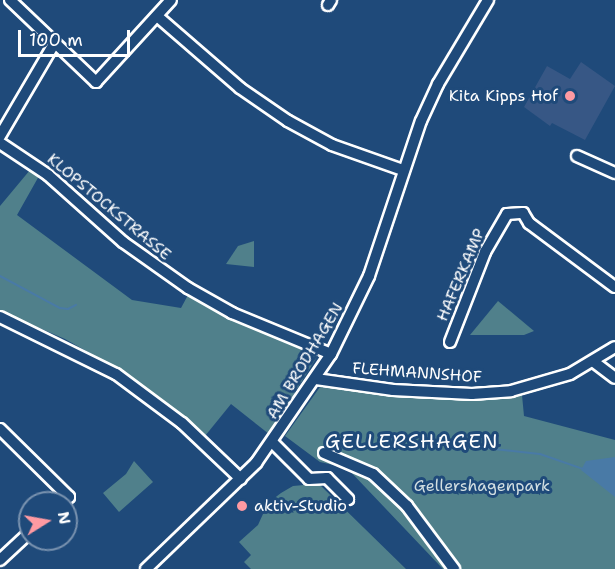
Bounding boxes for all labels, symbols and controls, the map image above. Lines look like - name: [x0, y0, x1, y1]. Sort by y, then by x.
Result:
- scale bar: [21, 18, 134, 56]
- text: 100 m: [29, 28, 83, 52]
- place label: Kita Kipps Hof: [449, 86, 558, 106]
- marker: Kita Kipps Hof: [563, 89, 577, 103]
- street label: KLOPSTOCKSTRASSE: [43, 150, 175, 264]
- street label: HAFERKAMP: [433, 226, 489, 324]
- street label: AM BRODHAGEN: [263, 299, 347, 423]
- street label: FLEHMANNSHOF: [352, 359, 482, 387]
- district label: GELLERSHAGEN: [325, 429, 499, 453]
- park label: Gellershagenpark: [414, 476, 550, 496]
- north arrow: [18, 491, 78, 551]
- place label: aktiv-Studio: [254, 496, 347, 516]
- marker: aktiv-Studio: [235, 499, 249, 513]
- text: N: [53, 510, 76, 526]

